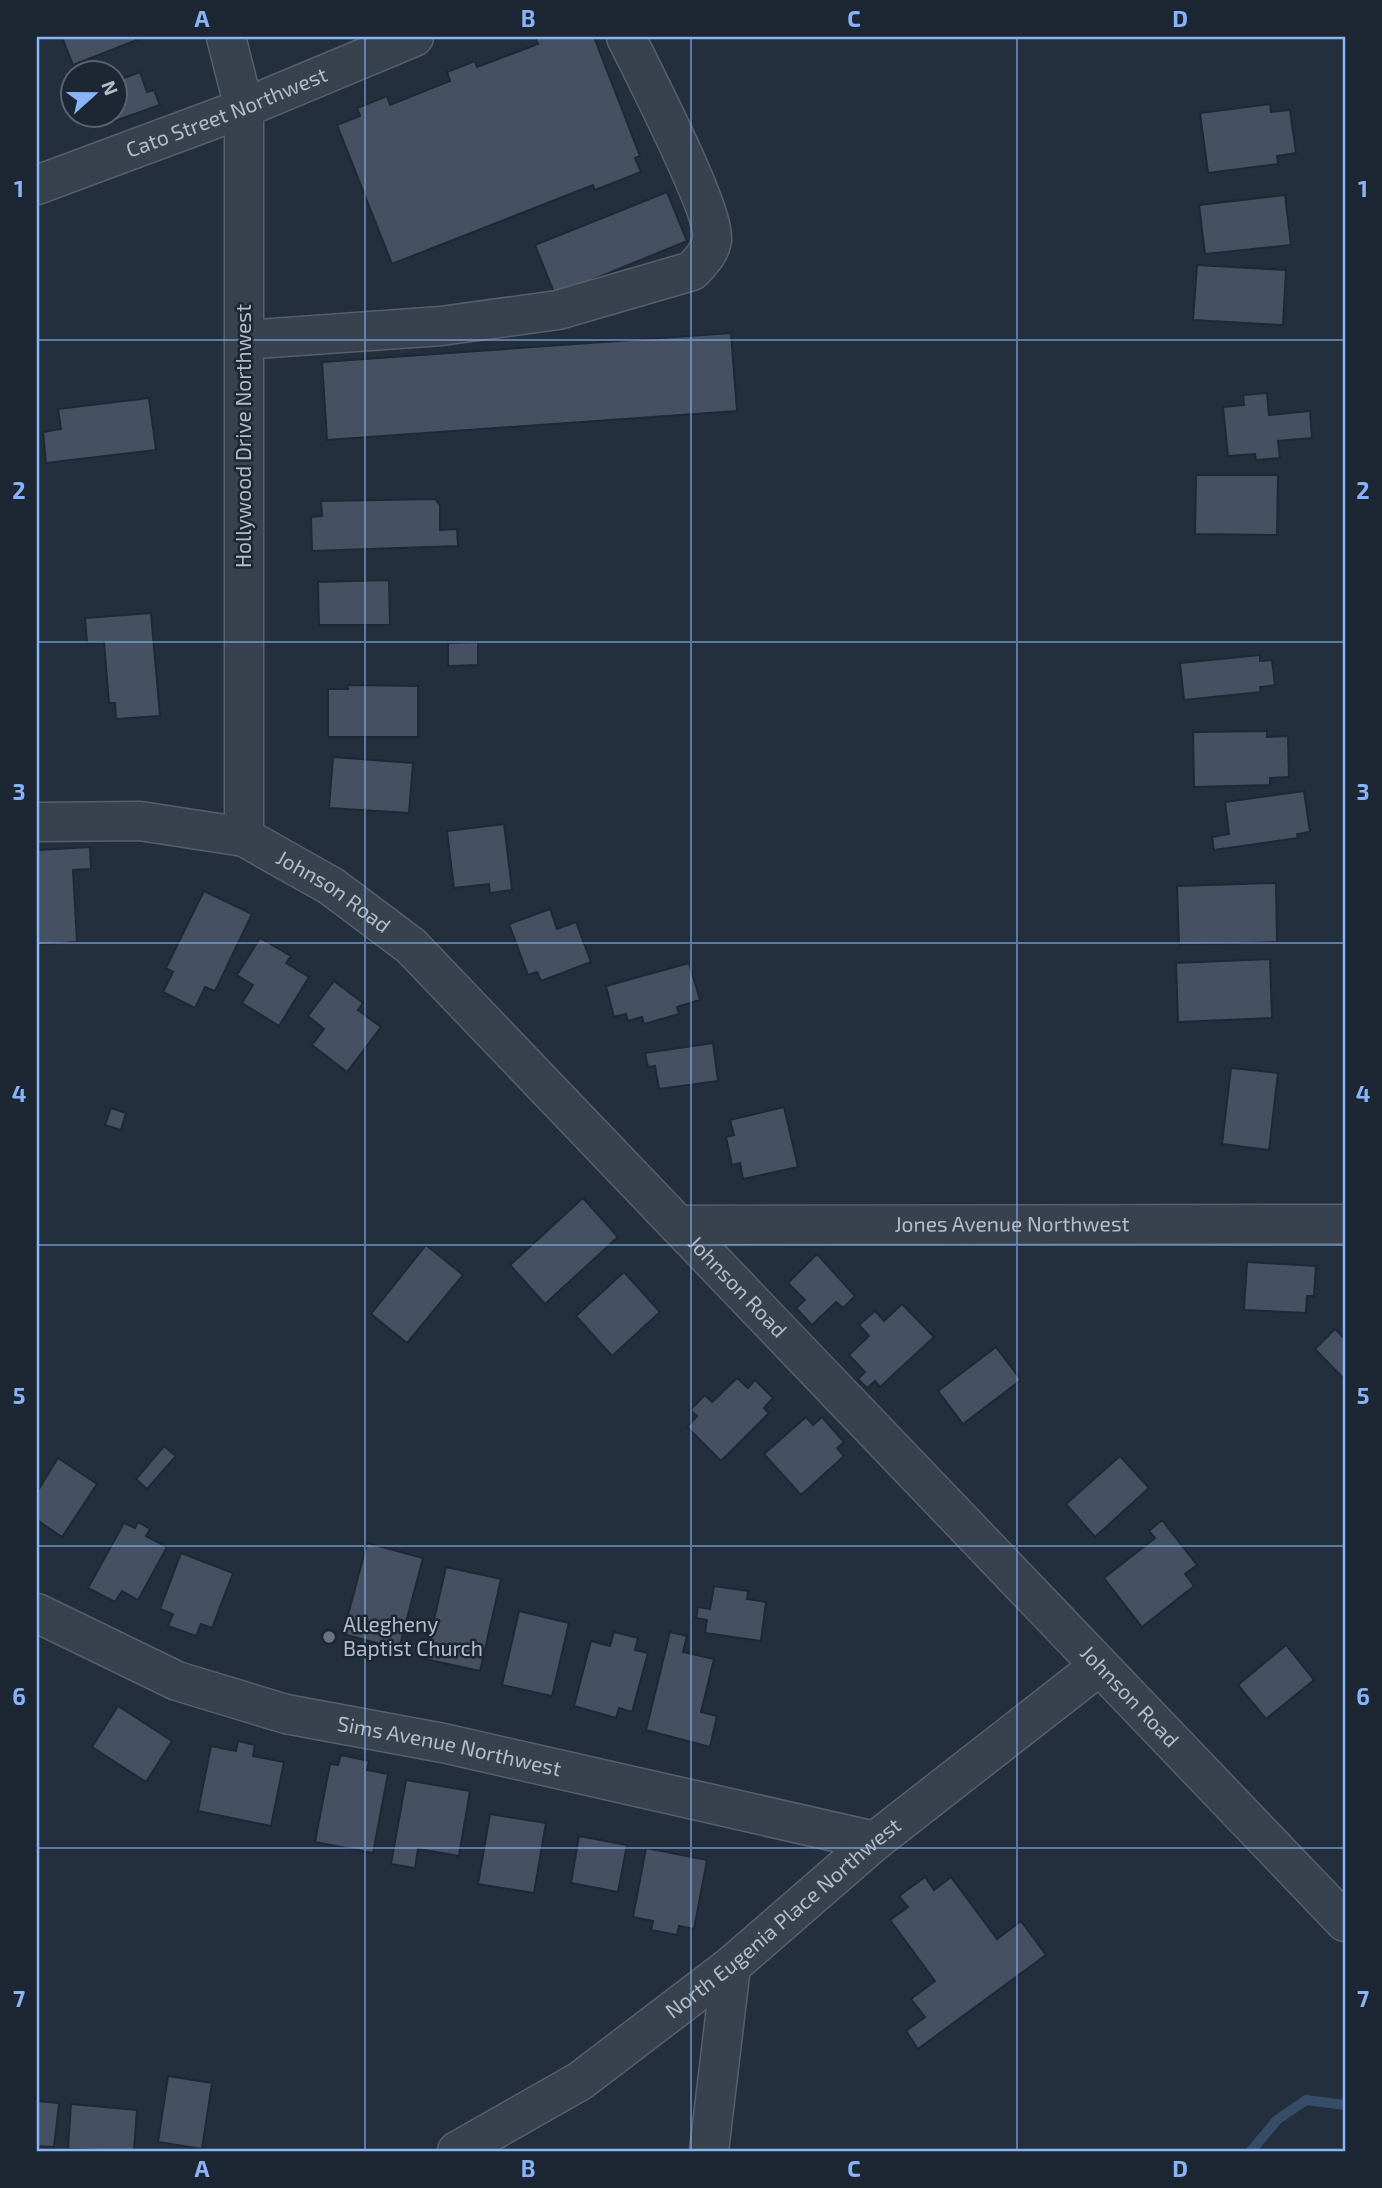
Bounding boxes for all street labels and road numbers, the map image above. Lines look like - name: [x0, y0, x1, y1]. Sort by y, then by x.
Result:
- street label: Cato Street Northwest: [122, 61, 330, 162]
- street label: Hollywood Drive Northwest: [230, 304, 255, 568]
- street label: Johnson Road: [273, 844, 396, 937]
- street label: Jones Avenue Northwest: [894, 1210, 1130, 1236]
- street label: Johnson Road: [684, 1230, 793, 1342]
- street label: Johnson Road: [1076, 1639, 1185, 1752]
- street label: Sims Avenue Northwest: [336, 1710, 564, 1780]
- street label: North Eugenia Place Northwest: [660, 1812, 905, 2023]

